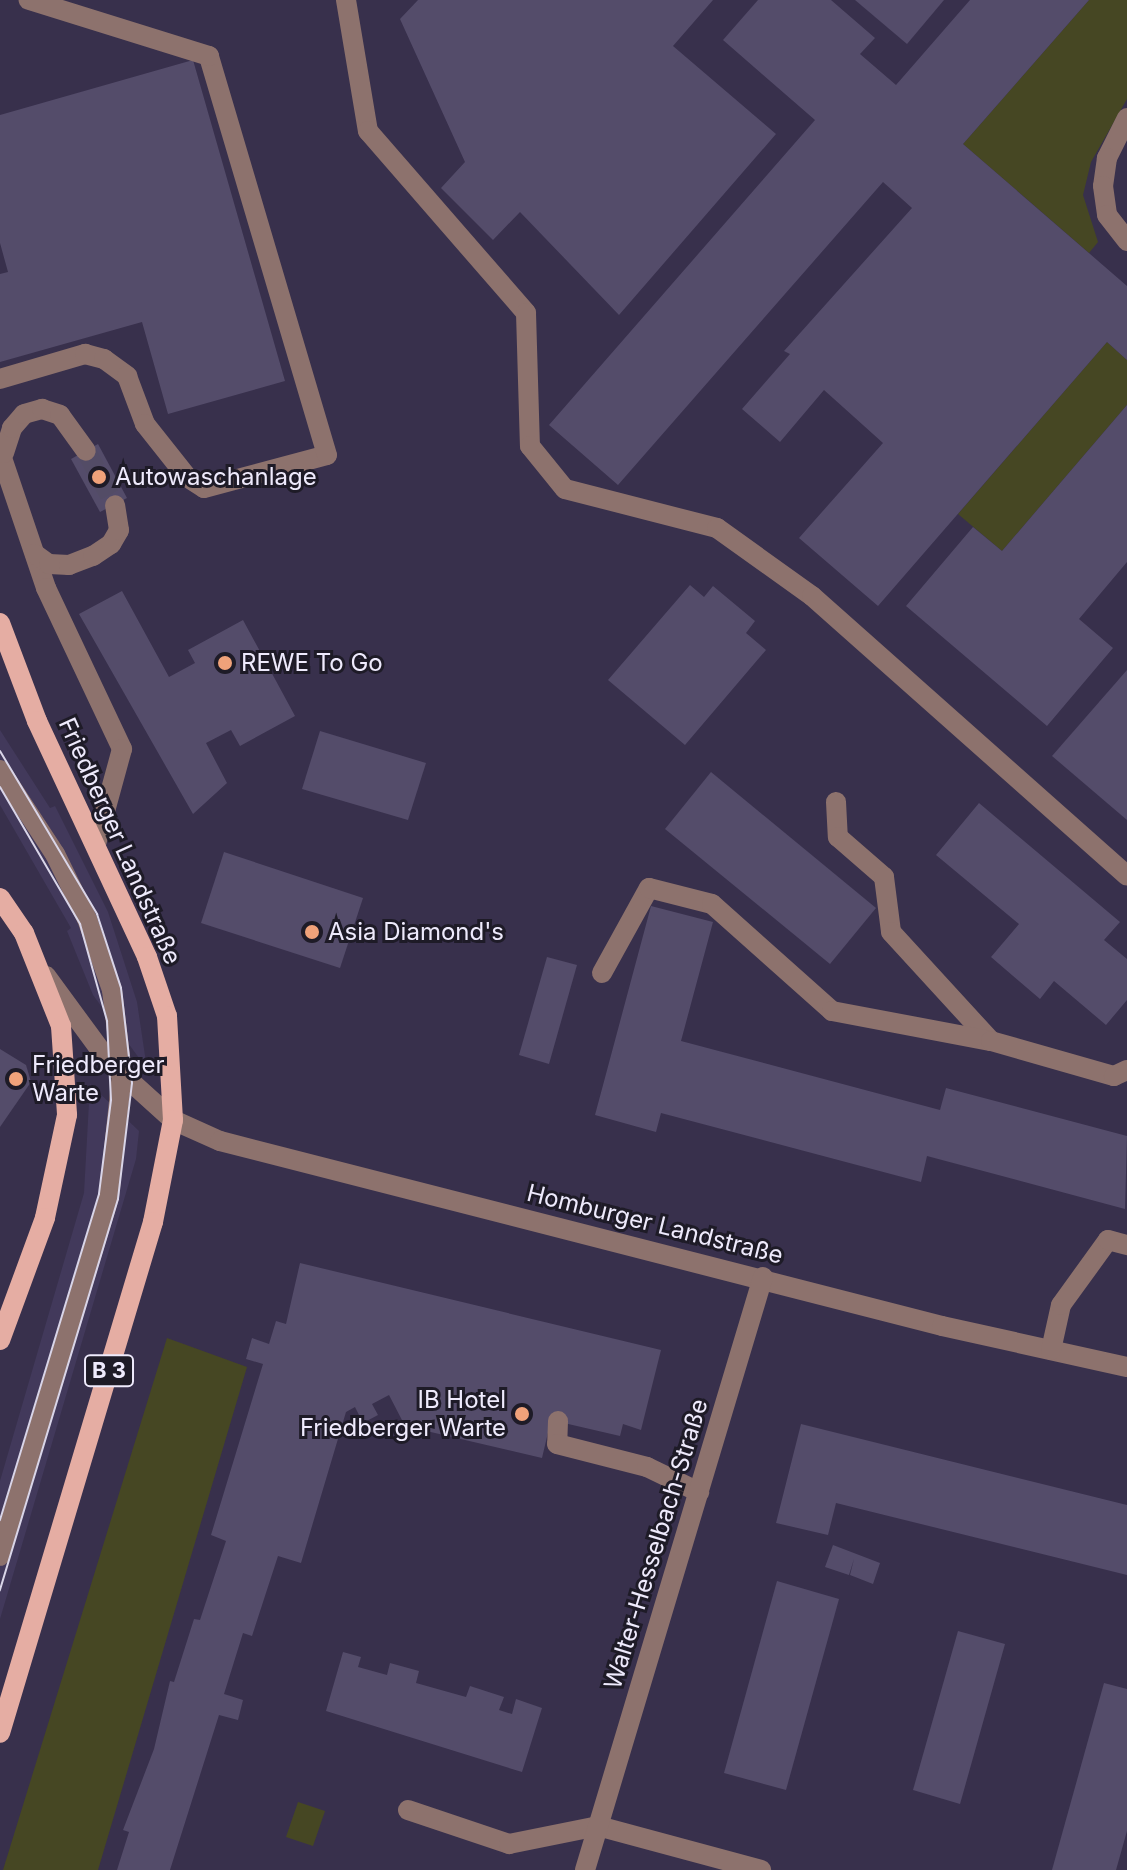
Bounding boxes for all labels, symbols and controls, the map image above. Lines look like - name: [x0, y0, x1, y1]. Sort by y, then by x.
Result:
- place label: Autowaschanlage: [115, 463, 317, 491]
- marker: Autowaschanlage: [90, 468, 108, 486]
- place label: REWE To Go: [241, 649, 383, 677]
- marker: REWE To Go: [216, 654, 234, 672]
- street label: Friedberger Landstraße: [53, 713, 187, 969]
- place label: Asia Diamond's: [328, 918, 504, 946]
- marker: Asia Diamond's: [303, 923, 321, 941]
- place label: Friedberger Warte: [32, 1051, 164, 1107]
- marker: Friedberger Warte: [7, 1070, 25, 1088]
- street label: Homburger Landstraße: [524, 1178, 786, 1270]
- road number: B 3: [83, 1353, 135, 1389]
- place label: IB Hotel Friedberger Warte: [300, 1386, 506, 1442]
- street label: Walter-Hesselbach-Straße: [598, 1396, 714, 1692]
- marker: IB Hotel Friedberger Warte: [513, 1405, 531, 1423]

